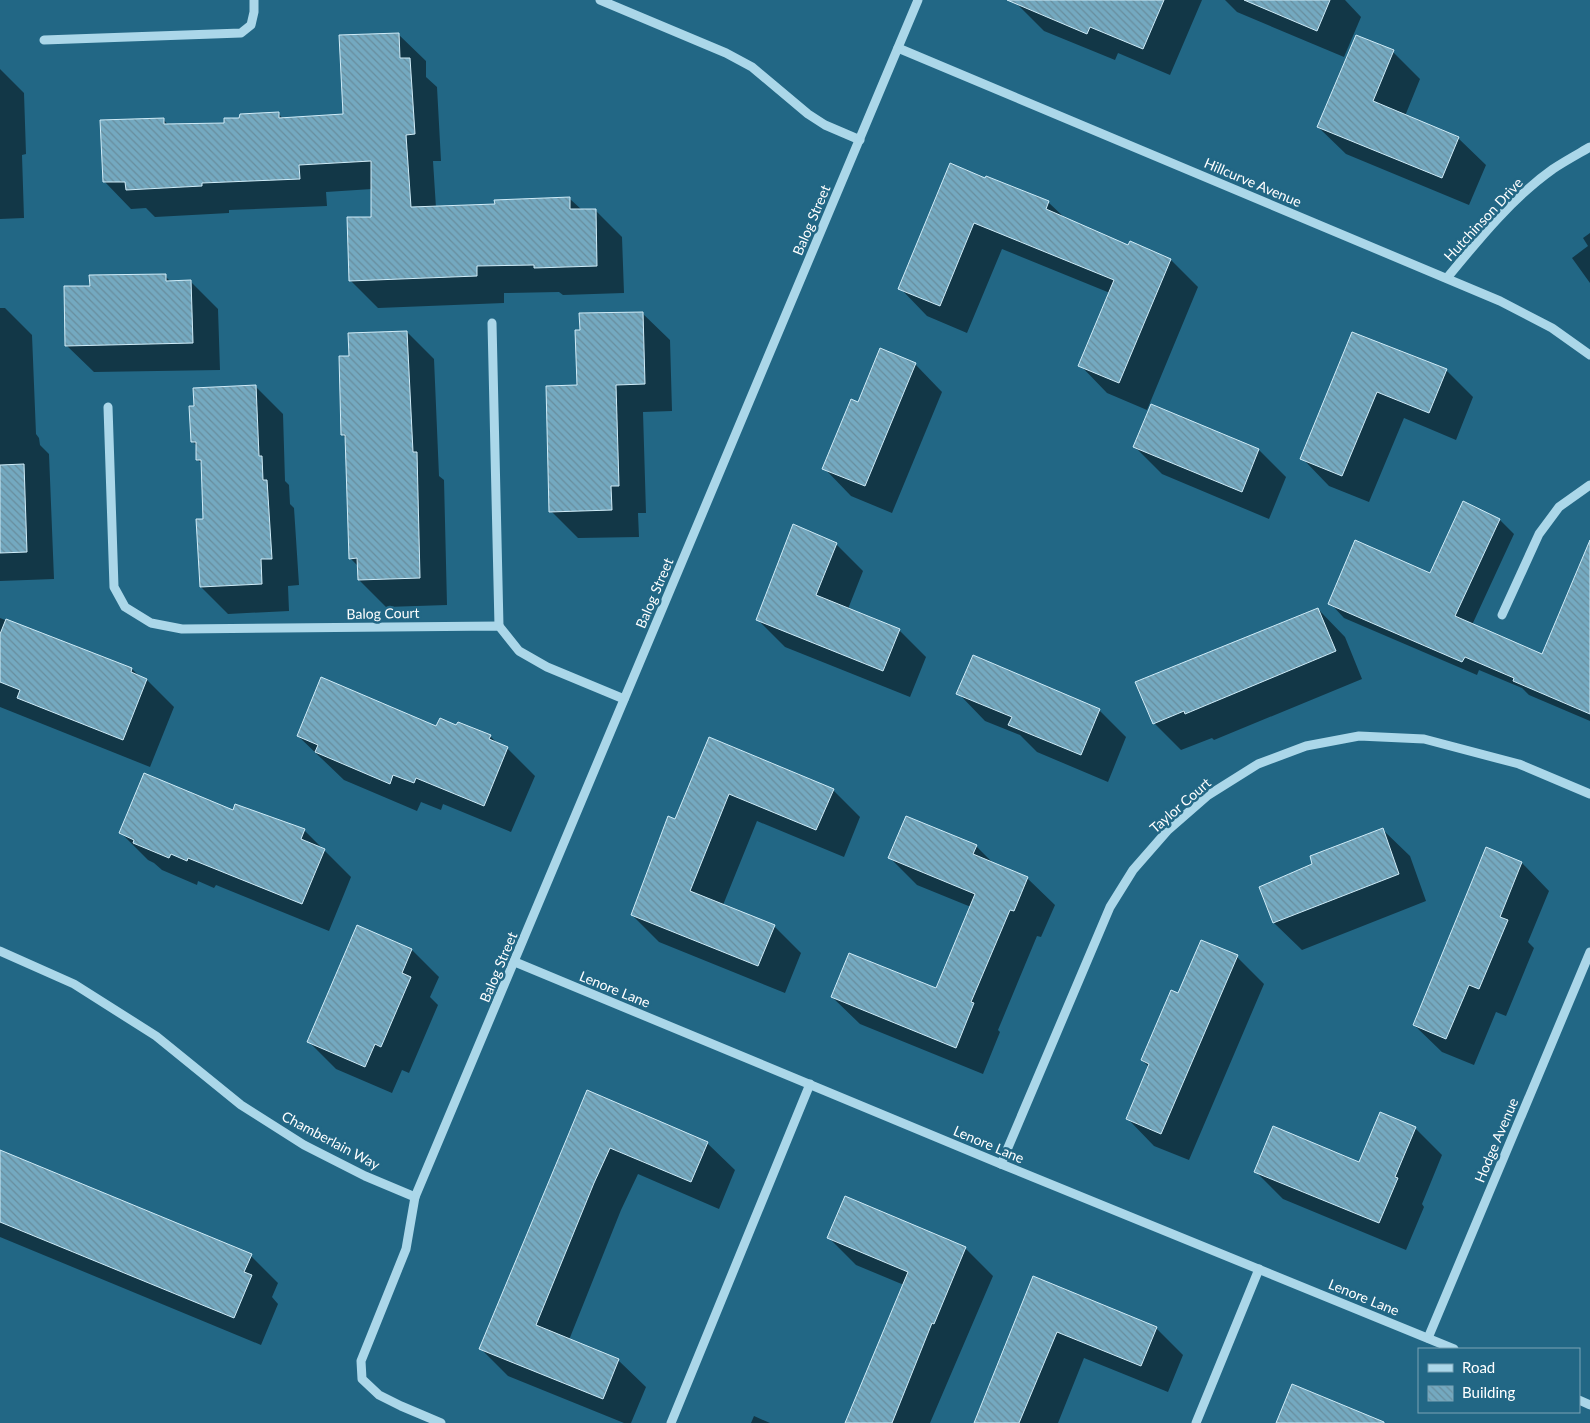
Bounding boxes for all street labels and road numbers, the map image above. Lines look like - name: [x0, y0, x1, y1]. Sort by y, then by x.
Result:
- street label: Hillcurve Avenue: [1202, 154, 1304, 210]
- street label: Hutchinson Drive: [1440, 174, 1526, 264]
- street label: Balog Street: [789, 182, 833, 258]
- street label: Balog Street: [632, 555, 676, 631]
- street label: Balog Court: [346, 604, 420, 622]
- street label: Taylor Court: [1146, 774, 1214, 836]
- street label: Balog Street: [476, 929, 520, 1005]
- street label: Lenore Lane: [577, 967, 653, 1011]
- street label: Hodge Avenue: [1471, 1095, 1521, 1185]
- street label: Chamberlain Way: [279, 1107, 384, 1173]
- street label: Lenore Lane: [951, 1122, 1027, 1166]
- street label: Lenore Lane: [1326, 1275, 1402, 1319]

